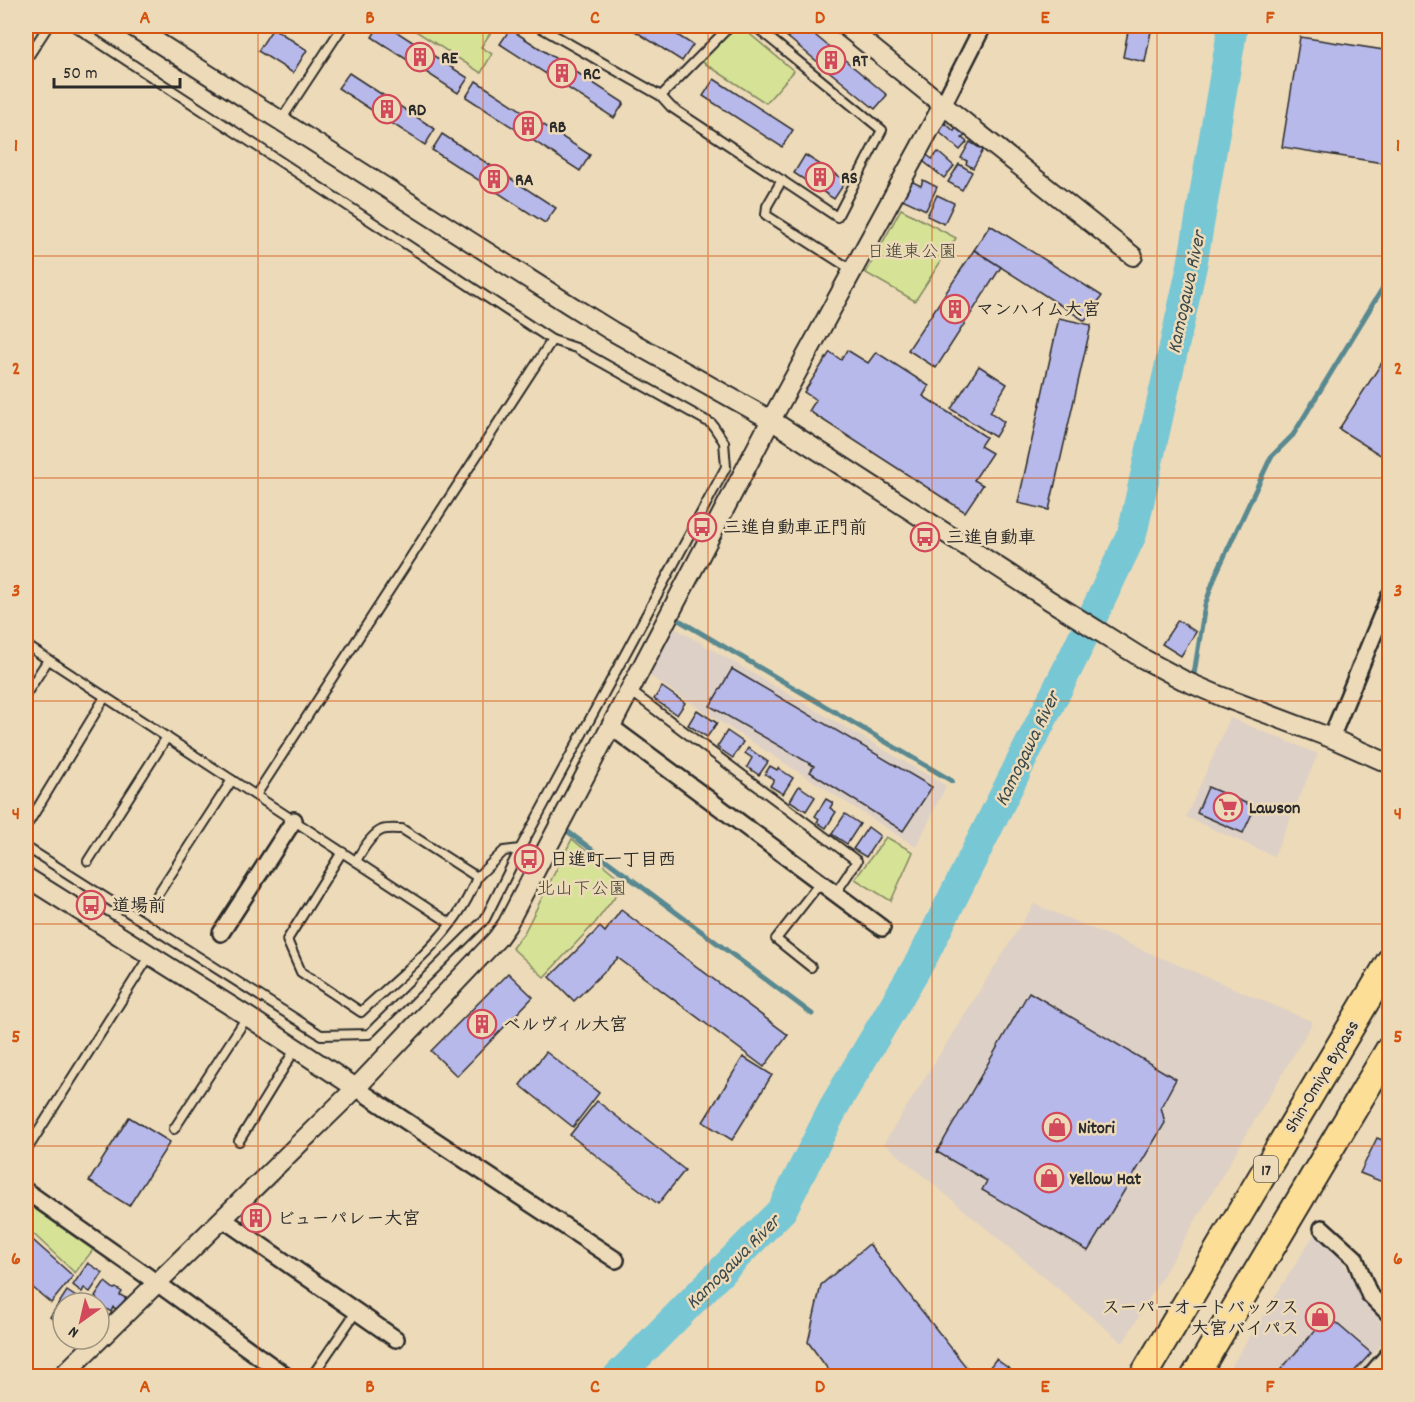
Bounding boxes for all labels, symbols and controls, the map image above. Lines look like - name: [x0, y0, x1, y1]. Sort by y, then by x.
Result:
- text: A: [140, 5, 151, 33]
- text: B: [365, 5, 375, 33]
- text: C: [590, 5, 600, 33]
- text: D: [815, 5, 826, 33]
- text: E: [1040, 5, 1050, 33]
- text: F: [1266, 5, 1276, 33]
- building icon: RE: [404, 41, 436, 73]
- building icon: RT: [815, 44, 847, 76]
- place label: RE: [441, 47, 459, 72]
- place label: RT: [852, 50, 869, 75]
- scale bar: [54, 51, 180, 89]
- building icon: RC: [546, 57, 578, 89]
- text: 50 m: [63, 62, 98, 87]
- place label: RC: [583, 63, 601, 88]
- building icon: RD: [371, 93, 403, 125]
- place label: RD: [408, 99, 427, 124]
- building icon: RB: [512, 110, 544, 142]
- place label: RB: [549, 116, 567, 141]
- text: 1: [14, 133, 18, 161]
- text: 1: [1396, 133, 1400, 161]
- building icon: RS: [804, 161, 836, 193]
- building icon: RA: [478, 163, 510, 195]
- place label: RS: [841, 167, 858, 192]
- place label: RA: [515, 169, 534, 194]
- water label: Kamogawa River: [1161, 226, 1215, 356]
- park label: 日進東公園: [867, 241, 957, 266]
- building icon: マンハイム大宮: [939, 293, 971, 325]
- place label: マンハイム大宮: [976, 299, 1101, 324]
- text: 2: [12, 356, 20, 384]
- text: 2: [1394, 356, 1402, 384]
- bus stop icon: 三進自動車正門前: [686, 511, 718, 543]
- place label: 三進自動車正門前: [723, 517, 867, 542]
- bus stop icon: 三進自動車: [909, 521, 941, 553]
- place label: 三進自動車: [946, 527, 1036, 552]
- text: 3: [12, 578, 20, 606]
- text: 3: [1394, 578, 1402, 606]
- water label: Kamogawa River: [989, 685, 1070, 811]
- supermarket icon: Lawson: [1212, 791, 1244, 823]
- place label: Lawson: [1249, 797, 1300, 822]
- text: 4: [12, 801, 20, 829]
- text: 4: [1394, 801, 1402, 829]
- bus stop icon: 日進町一丁目西: [513, 843, 545, 875]
- place label: 日進町一丁目西: [550, 849, 676, 874]
- park label: 北山下公園: [537, 878, 627, 903]
- bus stop icon: 道場前: [75, 889, 107, 921]
- place label: 道場前: [112, 895, 166, 920]
- building icon: ベルヴィル大宮: [466, 1008, 498, 1040]
- place label: ベルヴィル大宮: [503, 1014, 627, 1039]
- street label: Shin-Omiya Bypass: [1280, 1016, 1367, 1138]
- text: 5: [11, 1024, 21, 1052]
- text: 5: [1393, 1024, 1403, 1052]
- shop icon: Nitori: [1041, 1111, 1073, 1143]
- place label: Nitori: [1078, 1117, 1116, 1142]
- road number: 17: [1254, 1156, 1278, 1182]
- shop icon: Yellow Hat: [1033, 1162, 1065, 1194]
- place label: Yellow Hat: [1069, 1168, 1141, 1193]
- building icon: ビューパレー大宮: [240, 1202, 272, 1234]
- water label: Kamogawa River: [680, 1207, 790, 1317]
- place label: ビューパレー大宮: [277, 1208, 420, 1233]
- text: 6: [11, 1246, 21, 1274]
- text: 6: [1393, 1246, 1403, 1274]
- north arrow: [51, 1291, 111, 1351]
- place label: スーパーオートバックス 大宮バイパス: [1102, 1297, 1299, 1343]
- shop icon: スーパーオートバックス 大宮バイパス: [1304, 1301, 1336, 1333]
- text: N: [64, 1320, 84, 1343]
- text: A: [140, 1374, 151, 1402]
- text: B: [365, 1374, 375, 1402]
- text: C: [590, 1374, 600, 1402]
- text: D: [815, 1374, 826, 1402]
- text: E: [1040, 1374, 1050, 1402]
- text: F: [1266, 1374, 1276, 1402]

